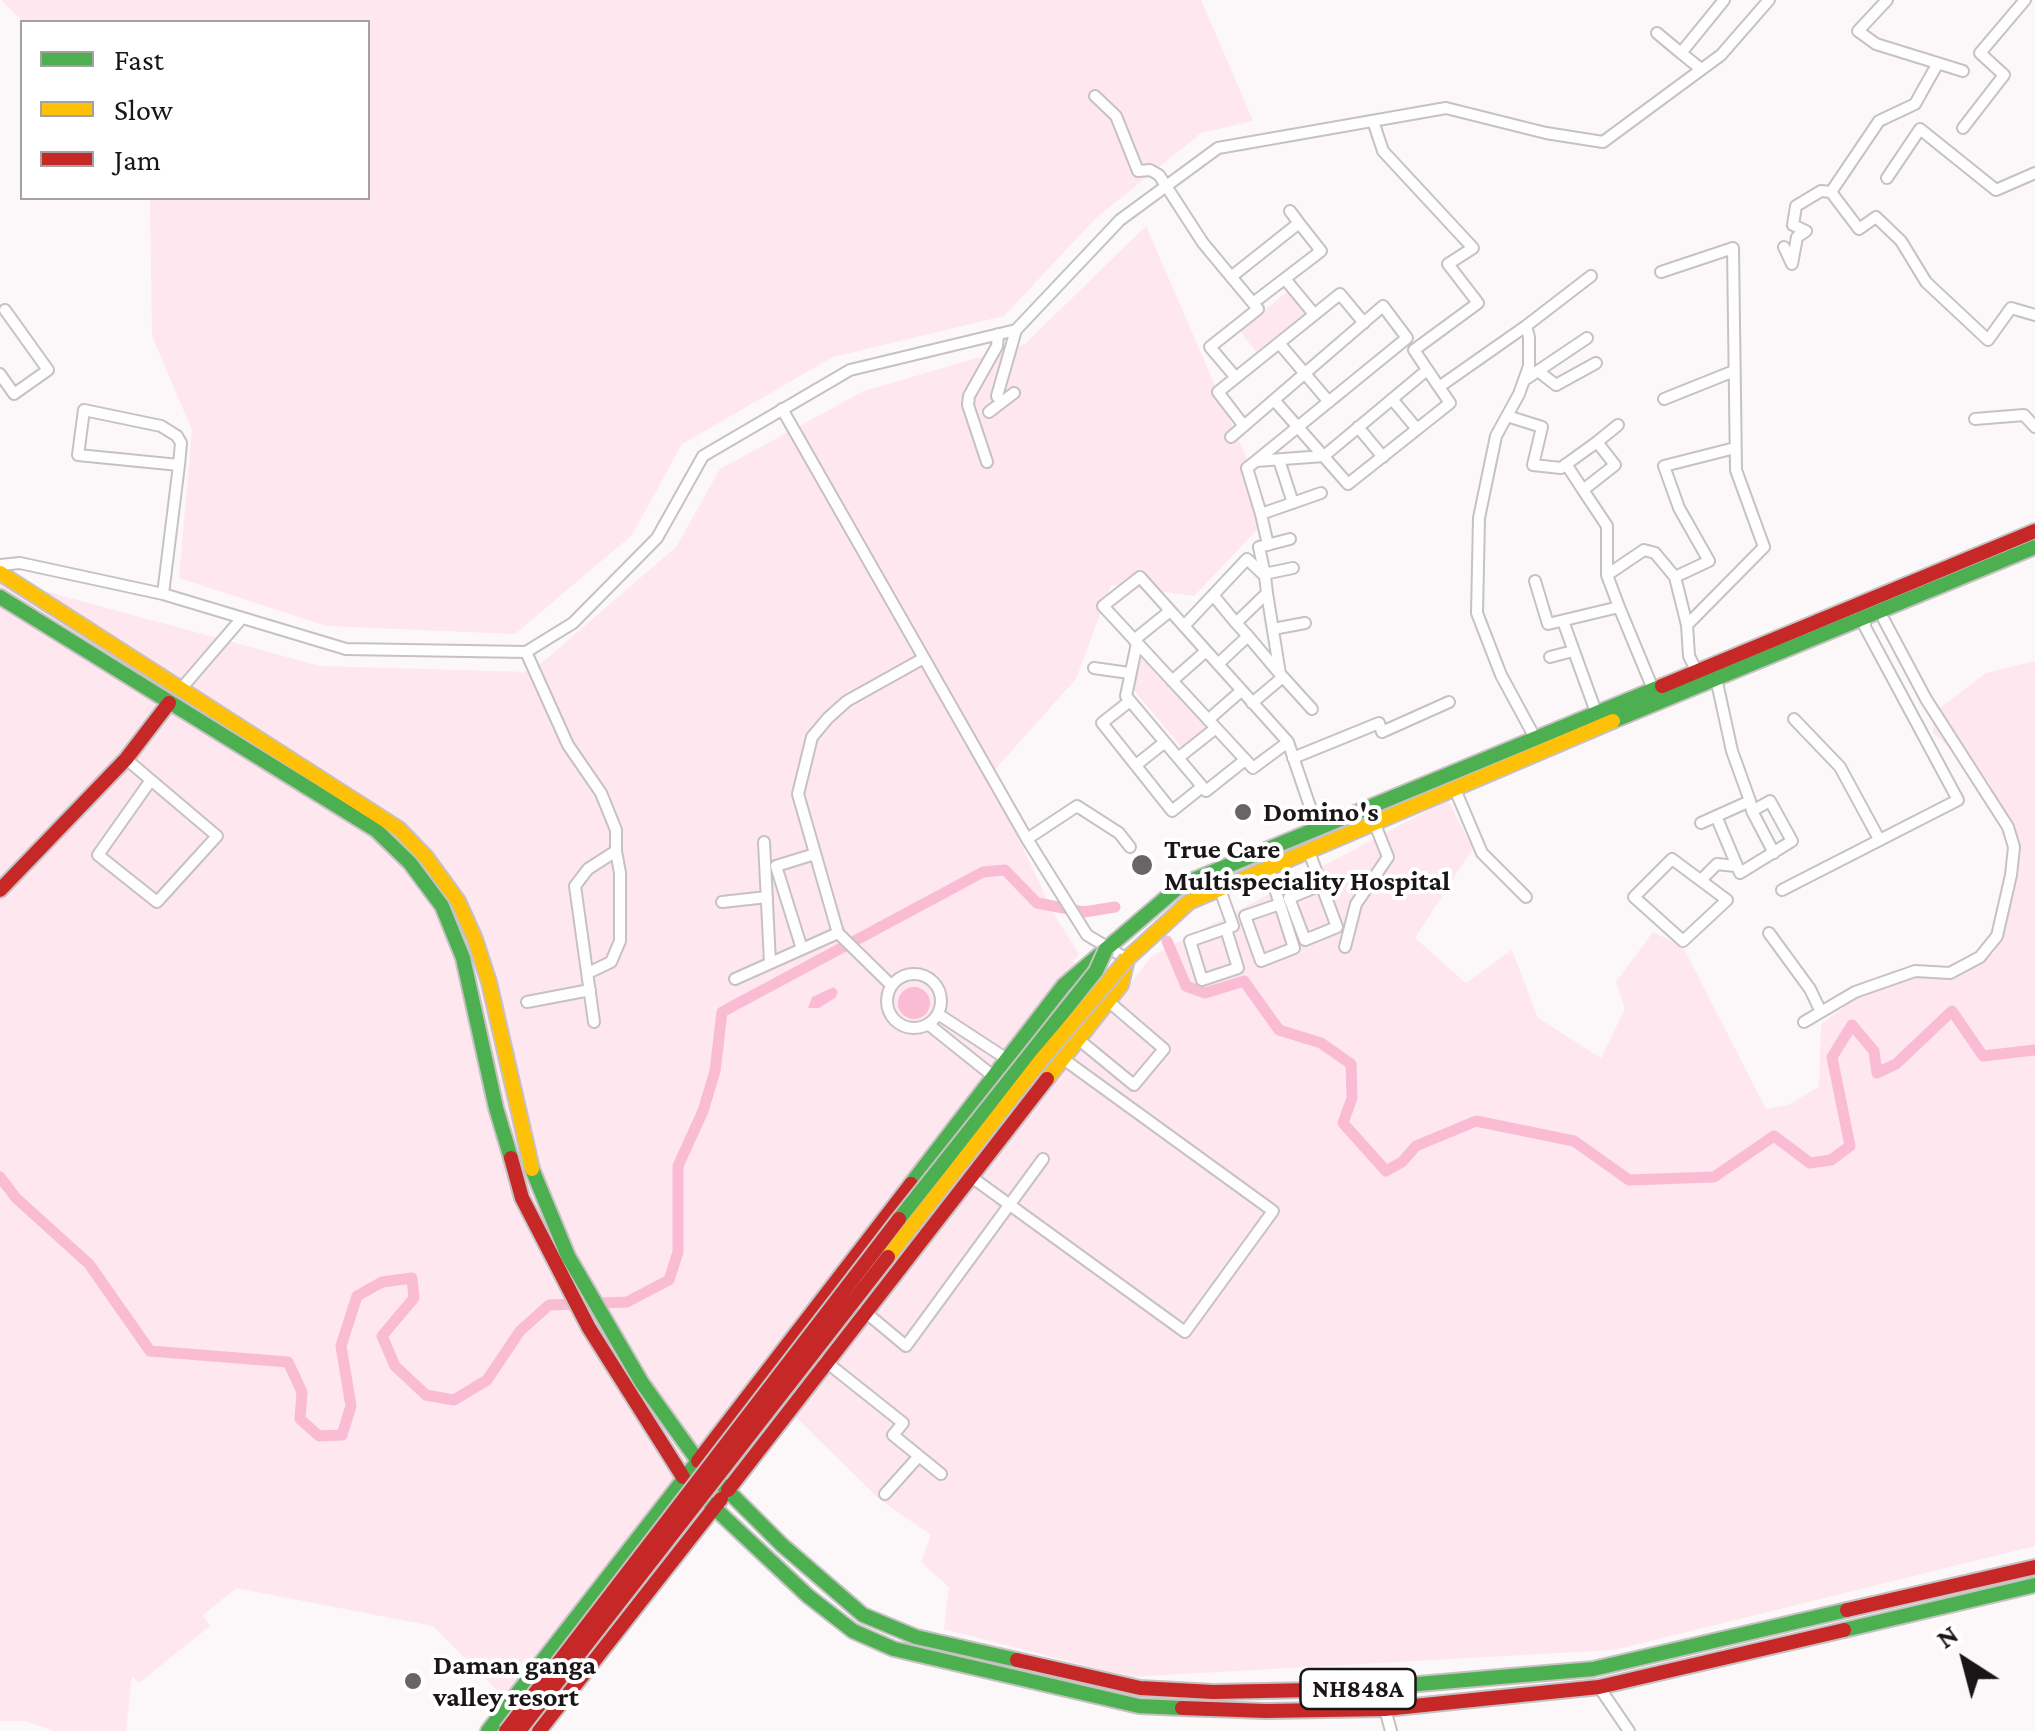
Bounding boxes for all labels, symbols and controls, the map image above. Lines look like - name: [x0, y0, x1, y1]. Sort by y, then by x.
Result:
- legend: [20, 20, 370, 200]
- text: Fast: [114, 43, 164, 76]
- text: Slow: [114, 93, 173, 126]
- text: Jam: [114, 143, 161, 176]
- place label: Domino's: [1263, 795, 1379, 829]
- marker: Domino's: [1232, 801, 1254, 823]
- place label: True Care Multispeciality Hospital: [1164, 832, 1450, 898]
- marker: True Care Multispeciality Hospital: [1129, 852, 1155, 878]
- north arrow: [1915, 1611, 2015, 1711]
- text: N: [1930, 1618, 1964, 1654]
- place label: Daman ganga valley resort: [433, 1648, 596, 1714]
- road number: NH848A: [1300, 1669, 1416, 1709]
- marker: Daman ganga valley resort: [402, 1670, 424, 1692]

